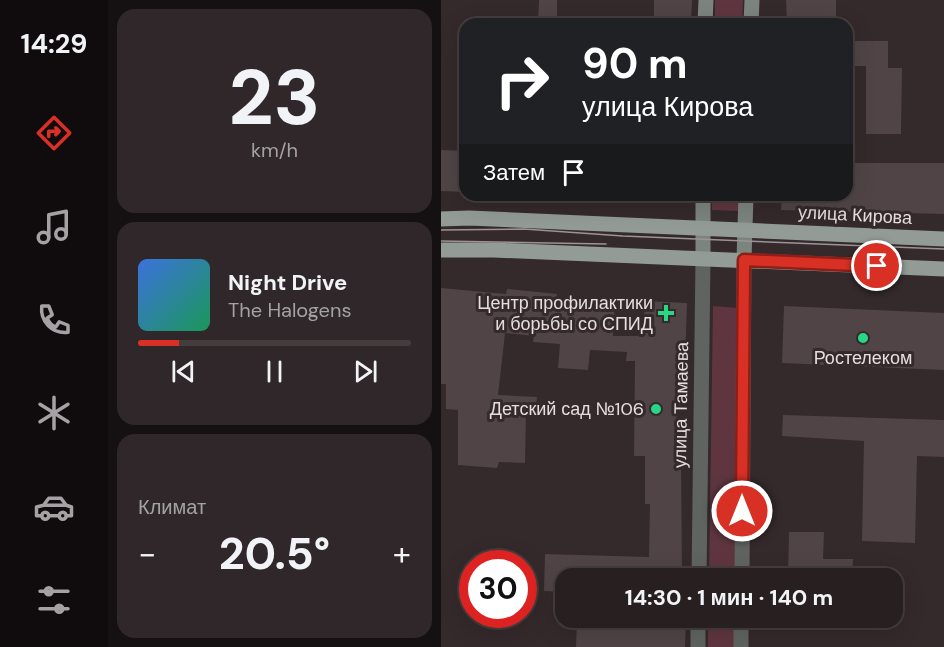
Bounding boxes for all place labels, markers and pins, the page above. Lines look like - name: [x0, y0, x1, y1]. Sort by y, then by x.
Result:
- pin: [851, 240, 902, 291]
- place label: Центр профилактики и борьбы со СПИД: [477, 291, 653, 336]
- marker: Центр профилактики и борьбы со СПИД: [657, 304, 675, 322]
- marker: Ростелеком: [856, 331, 870, 345]
- place label: Ростелеком: [814, 346, 912, 370]
- place label: Детский сад №106: [490, 397, 644, 421]
- marker: Детский сад №106: [649, 402, 663, 416]

